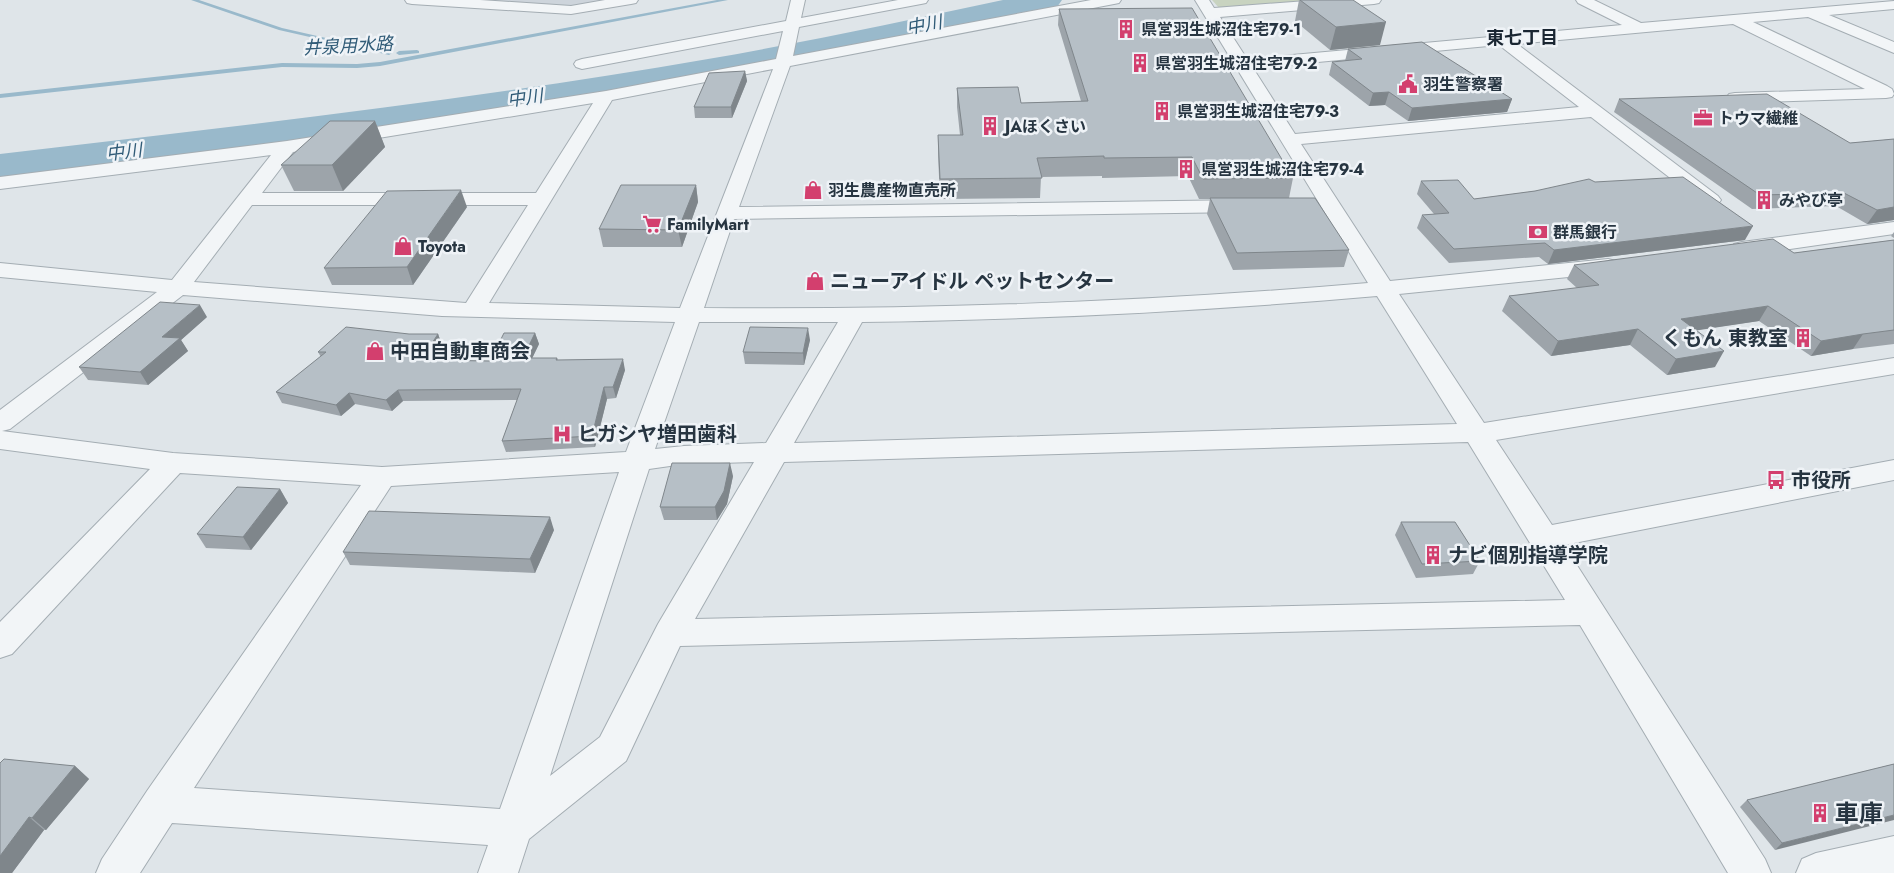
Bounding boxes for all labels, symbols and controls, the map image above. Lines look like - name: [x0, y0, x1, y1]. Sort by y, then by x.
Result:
- water label: 中川: [904, 8, 946, 41]
- building icon: 県営羽生城沼住宅79-1: [1115, 18, 1137, 40]
- place label: 県営羽生城沼住宅79-1: [1141, 18, 1301, 41]
- district label: 東七丁目: [1486, 25, 1558, 51]
- water label: 井泉用水路: [302, 31, 396, 61]
- building icon: 県営羽生城沼住宅79-2: [1129, 52, 1151, 74]
- place label: 県営羽生城沼住宅79-2: [1155, 52, 1317, 75]
- public building icon: 羽生警察署: [1397, 73, 1419, 95]
- place label: 羽生警察署: [1423, 73, 1503, 96]
- water label: 中川: [505, 82, 547, 113]
- building icon: 県営羽生城沼住宅79-3: [1151, 100, 1173, 122]
- place label: 県営羽生城沼住宅79-3: [1177, 100, 1339, 123]
- office icon: トウマ繊維: [1692, 107, 1714, 129]
- place label: トウマ繊維: [1718, 107, 1798, 130]
- building icon: JAほくさい: [979, 115, 1001, 137]
- place label: JAほくさい: [1002, 115, 1086, 138]
- water label: 中川: [105, 137, 145, 167]
- building icon: 県営羽生城沼住宅79-4: [1175, 158, 1197, 180]
- place label: 県営羽生城沼住宅79-4: [1201, 158, 1364, 181]
- shop icon: 羽生農産物直売所: [802, 179, 824, 201]
- place label: 羽生農産物直売所: [828, 179, 956, 202]
- building icon: みやび亭: [1753, 189, 1775, 211]
- place label: みやび亭: [1779, 189, 1843, 212]
- supermarket icon: FamilyMart: [641, 213, 663, 235]
- place label: FamilyMart: [667, 213, 750, 236]
- bank icon: 群馬銀行: [1527, 221, 1549, 243]
- place label: 群馬銀行: [1553, 221, 1617, 244]
- shop icon: Toyota: [392, 235, 414, 257]
- place label: Toyota: [418, 235, 466, 258]
- place label: ニューアイドル ペットセンター: [830, 267, 1114, 296]
- shop icon: ニューアイドル ペットセンター: [804, 270, 826, 292]
- place label: くもん 東教室: [1662, 324, 1788, 353]
- building icon: くもん 東教室: [1792, 327, 1814, 349]
- place label: 中田自動車商会: [390, 337, 530, 366]
- shop icon: 中田自動車商会: [364, 340, 386, 362]
- place label: ヒガシヤ増田歯科: [577, 420, 737, 449]
- hospital icon: ヒガシヤ増田歯科: [551, 423, 573, 445]
- place label: 市役所: [1791, 466, 1851, 495]
- bus stop icon: 市役所: [1765, 469, 1787, 491]
- place label: ナビ個別指導学院: [1448, 541, 1608, 570]
- building icon: ナビ個別指導学院: [1422, 544, 1444, 566]
- place label: 車庫: [1835, 796, 1883, 831]
- building icon: 車庫: [1809, 802, 1831, 824]

